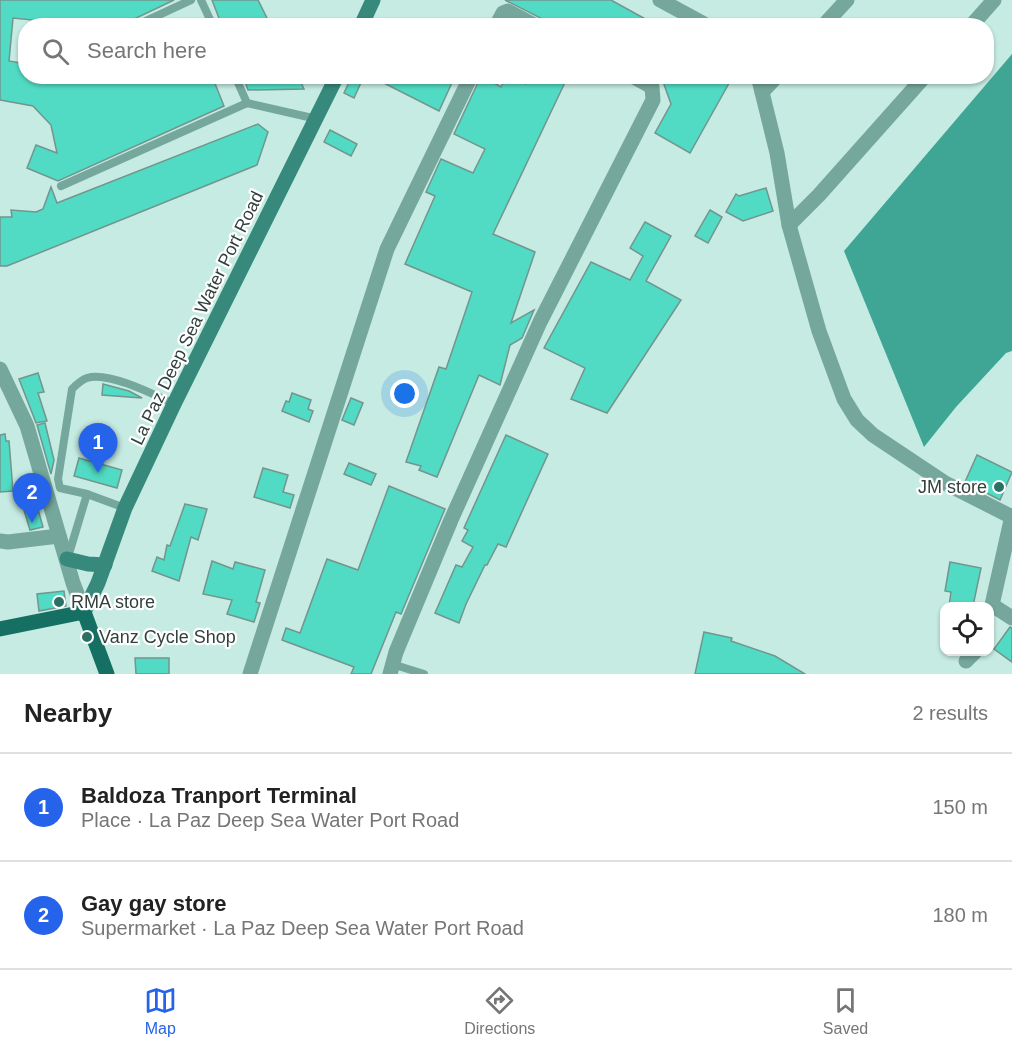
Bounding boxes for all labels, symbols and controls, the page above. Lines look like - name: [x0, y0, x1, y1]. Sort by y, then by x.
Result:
- search box: [18, 18, 994, 84]
- icon: search: [39, 35, 72, 68]
- text: Search here: [87, 38, 207, 63]
- street label: La Paz Deep Sea Water Port Road: [127, 188, 267, 448]
- your location: [390, 379, 419, 408]
- pin: 1: [78, 424, 118, 473]
- pin: 2: [12, 474, 51, 523]
- place label: JM store: [918, 477, 987, 497]
- marker: JM store: [992, 480, 1006, 494]
- place label: RMA store: [71, 592, 155, 612]
- marker: RMA store: [52, 595, 66, 609]
- map controls: [940, 602, 994, 656]
- button: locate: [940, 602, 994, 656]
- place label: Vanz Cycle Shop: [99, 627, 236, 647]
- marker: Vanz Cycle Shop: [80, 630, 94, 644]
- text: Nearby: [24, 698, 112, 728]
- text: 2 results: [912, 702, 988, 724]
- text: Baldoza Tranport Terminal: [81, 783, 357, 808]
- text: 1: [38, 796, 49, 818]
- text: 150 m: [932, 796, 988, 818]
- text: Place · La Paz Deep Sea Water Port Road: [81, 809, 459, 831]
- text: Gay gay store: [81, 891, 227, 916]
- text: 2: [38, 904, 49, 926]
- text: 180 m: [932, 904, 988, 926]
- text: Supermarket · La Paz Deep Sea Water Port Road: [81, 917, 524, 939]
- tab: Map: [144, 984, 177, 1038]
- tab: Directions: [464, 984, 535, 1038]
- tab: Saved: [823, 984, 868, 1038]

